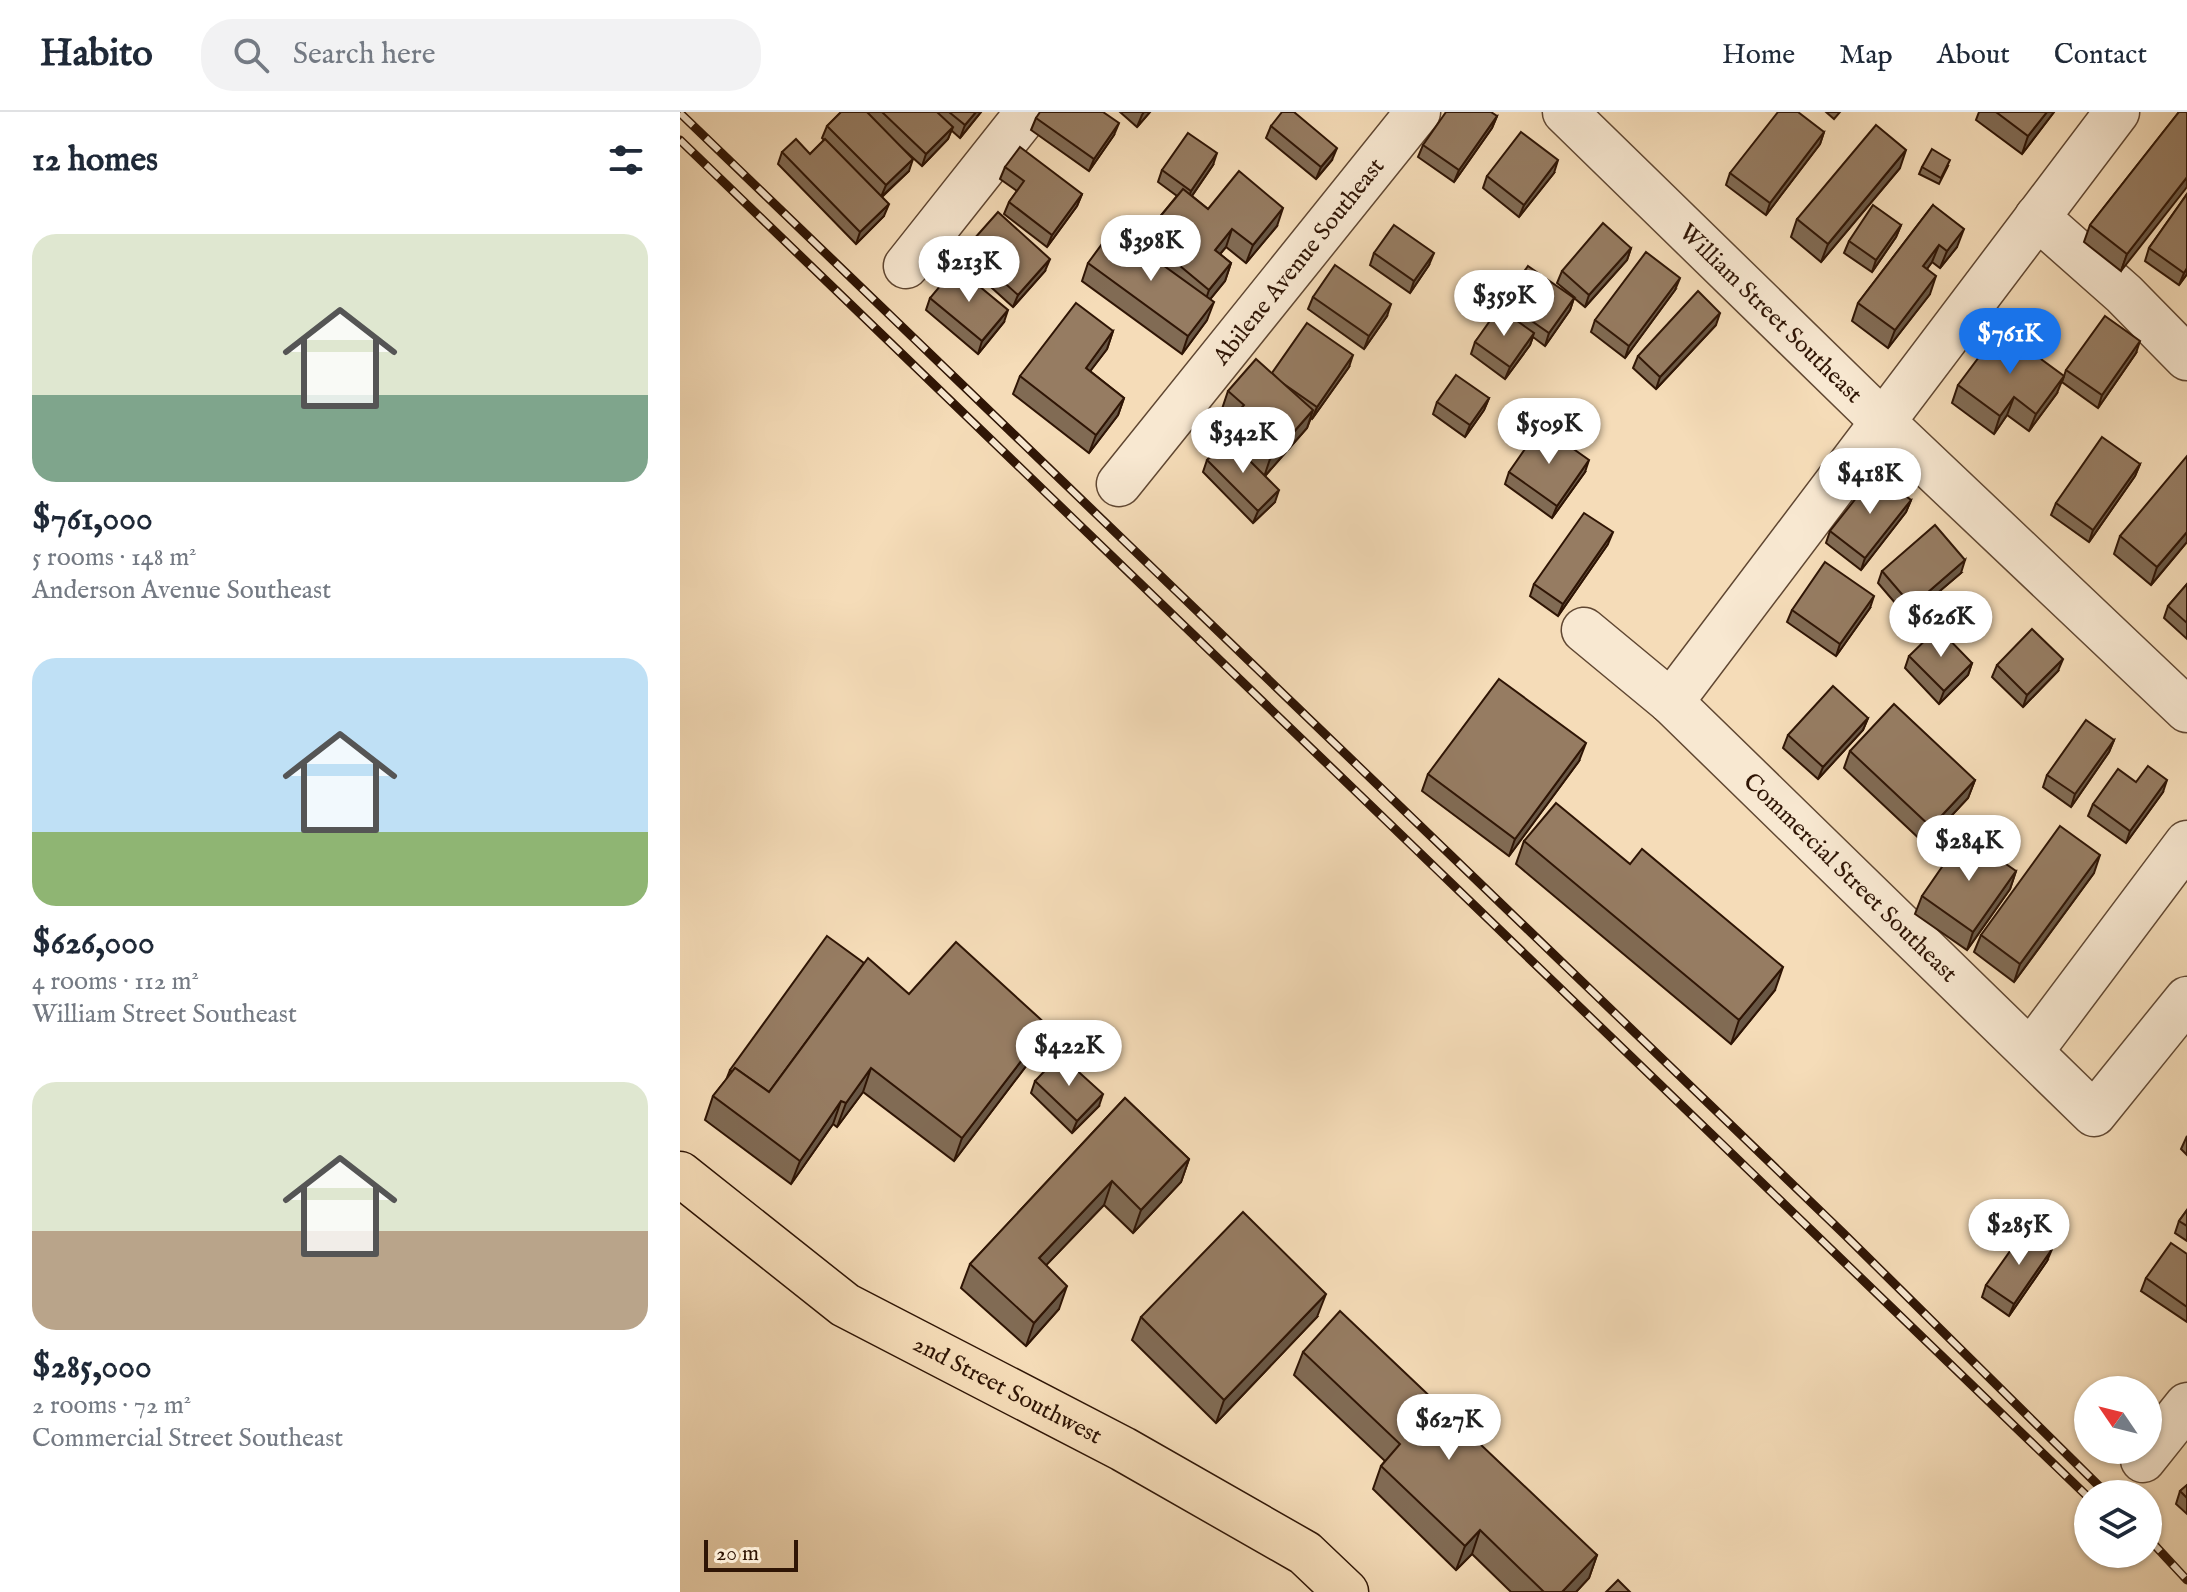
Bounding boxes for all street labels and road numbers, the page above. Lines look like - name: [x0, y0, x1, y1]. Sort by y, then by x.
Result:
- street label: Abilene Avenue Southeast: [1206, 152, 1392, 373]
- street label: William Street Southeast: [1672, 218, 1869, 411]
- street label: Commercial Street Southeast: [1736, 767, 1964, 990]
- street label: 2nd Street Southwest: [907, 1329, 1107, 1452]

